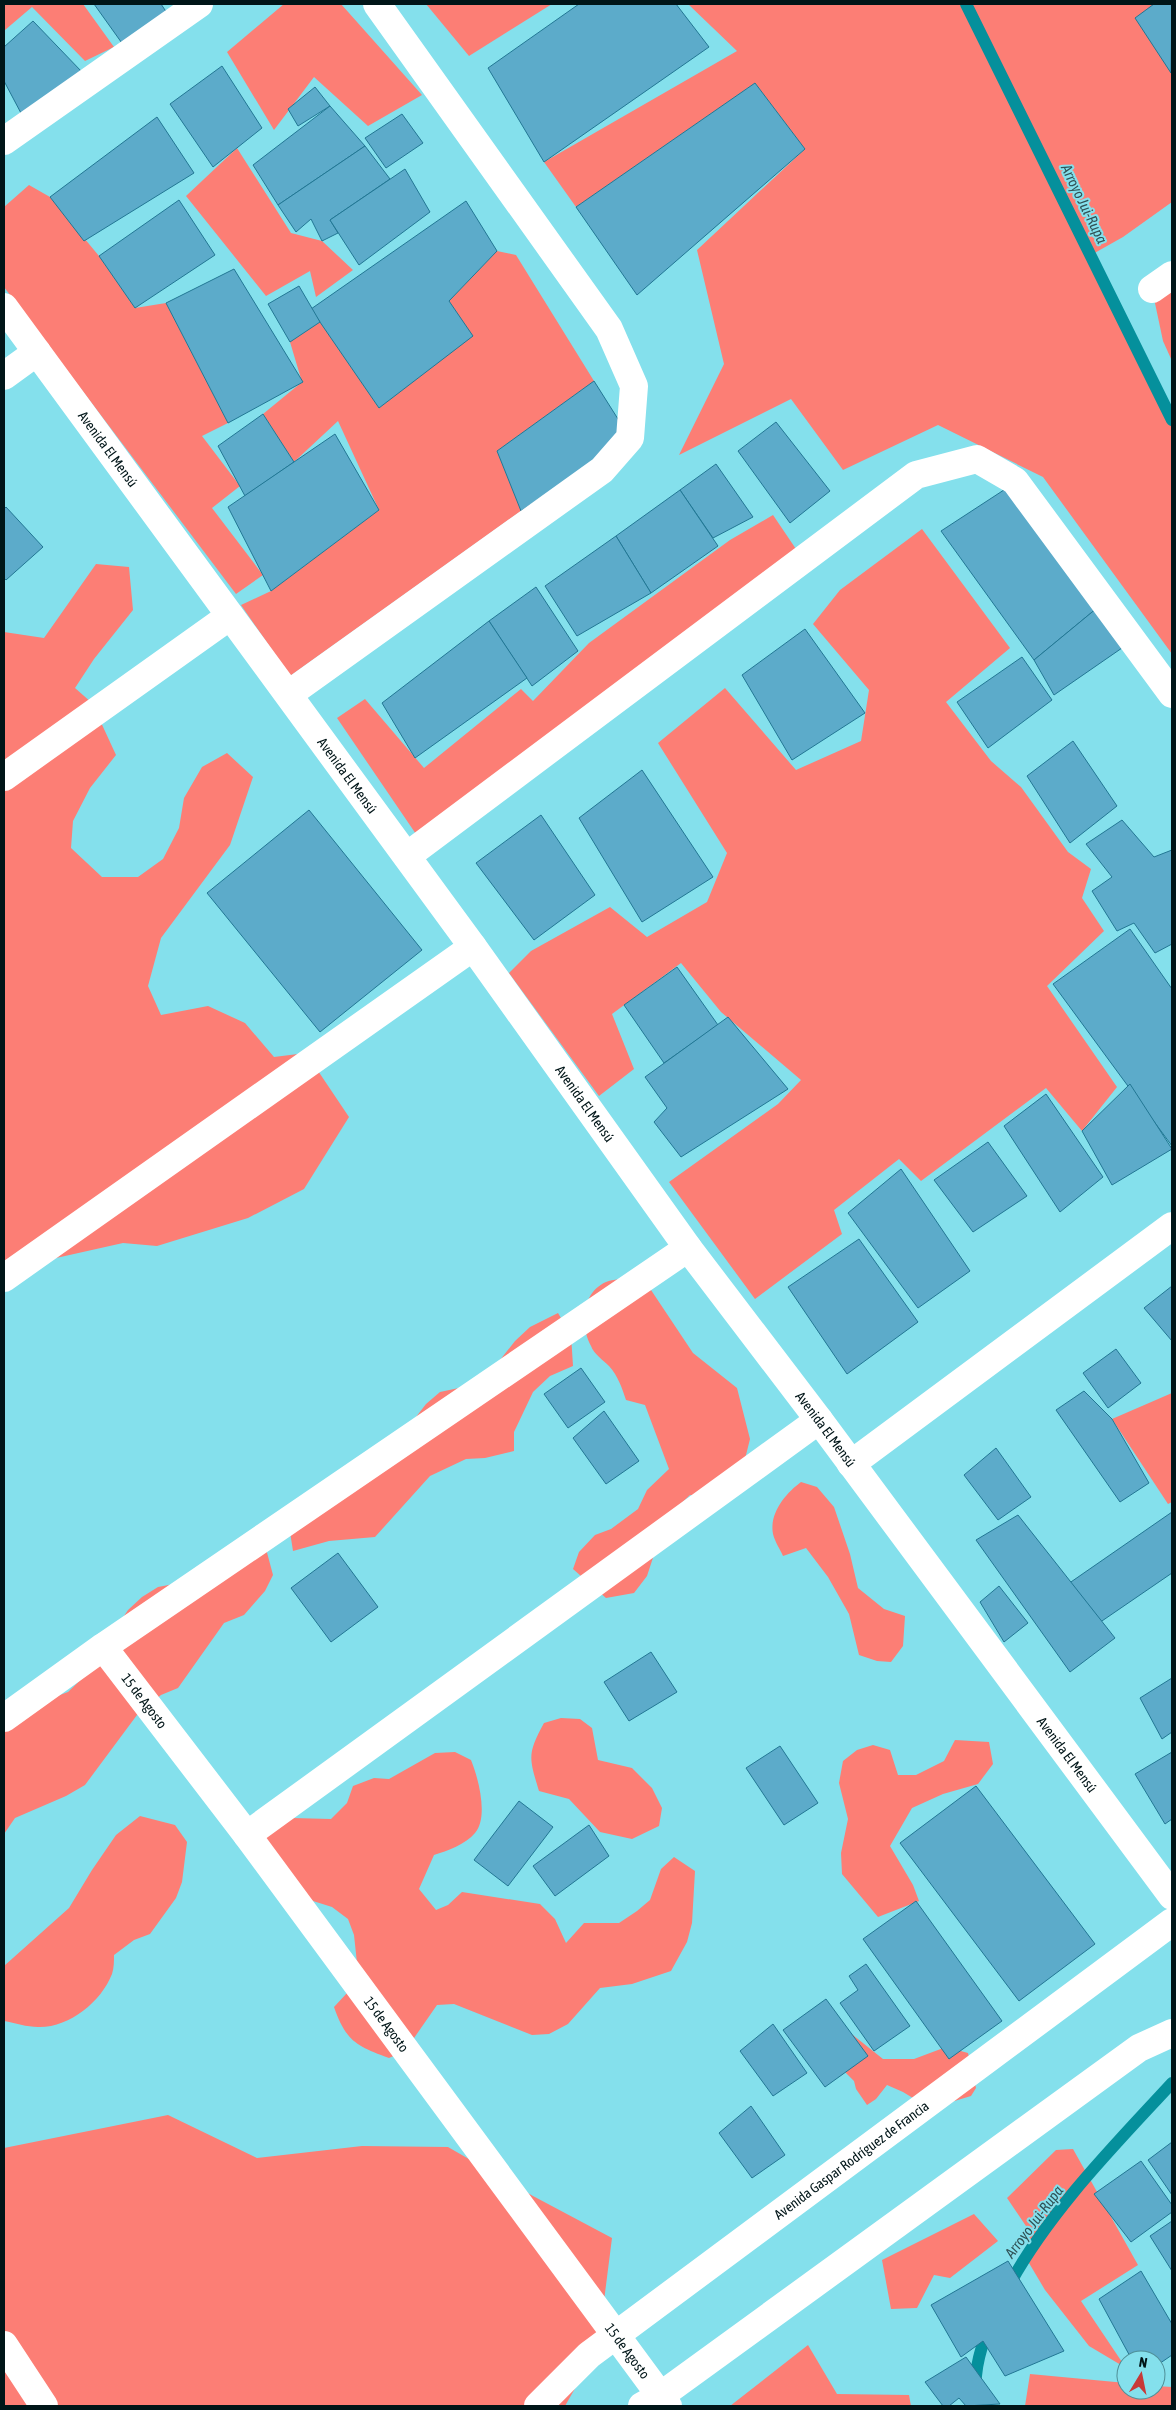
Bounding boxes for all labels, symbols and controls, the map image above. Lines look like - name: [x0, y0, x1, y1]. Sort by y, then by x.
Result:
- water label: Arroyo Jui-Rupa: [1058, 161, 1111, 246]
- street label: Avenida El Mensú: [75, 408, 141, 490]
- street label: Avenida El Mensú: [314, 735, 380, 817]
- street label: Avenida El Mensú: [552, 1062, 618, 1145]
- street label: Avenida El Mensú: [792, 1389, 859, 1470]
- street label: 15 de Agosto: [118, 1670, 170, 1732]
- street label: Avenida El Mensú: [1034, 1714, 1100, 1795]
- street label: 15 de Agosto: [361, 1994, 412, 2055]
- street label: Avenida Gaspar Rodríguez de Francia: [771, 2098, 932, 2223]
- water label: Arroyo Jui-Rupa: [1000, 2182, 1066, 2262]
- street label: 15 de Agosto: [602, 2320, 653, 2382]
- north arrow: [1116, 2350, 1166, 2400]
- text: N: [1138, 2354, 1149, 2371]

